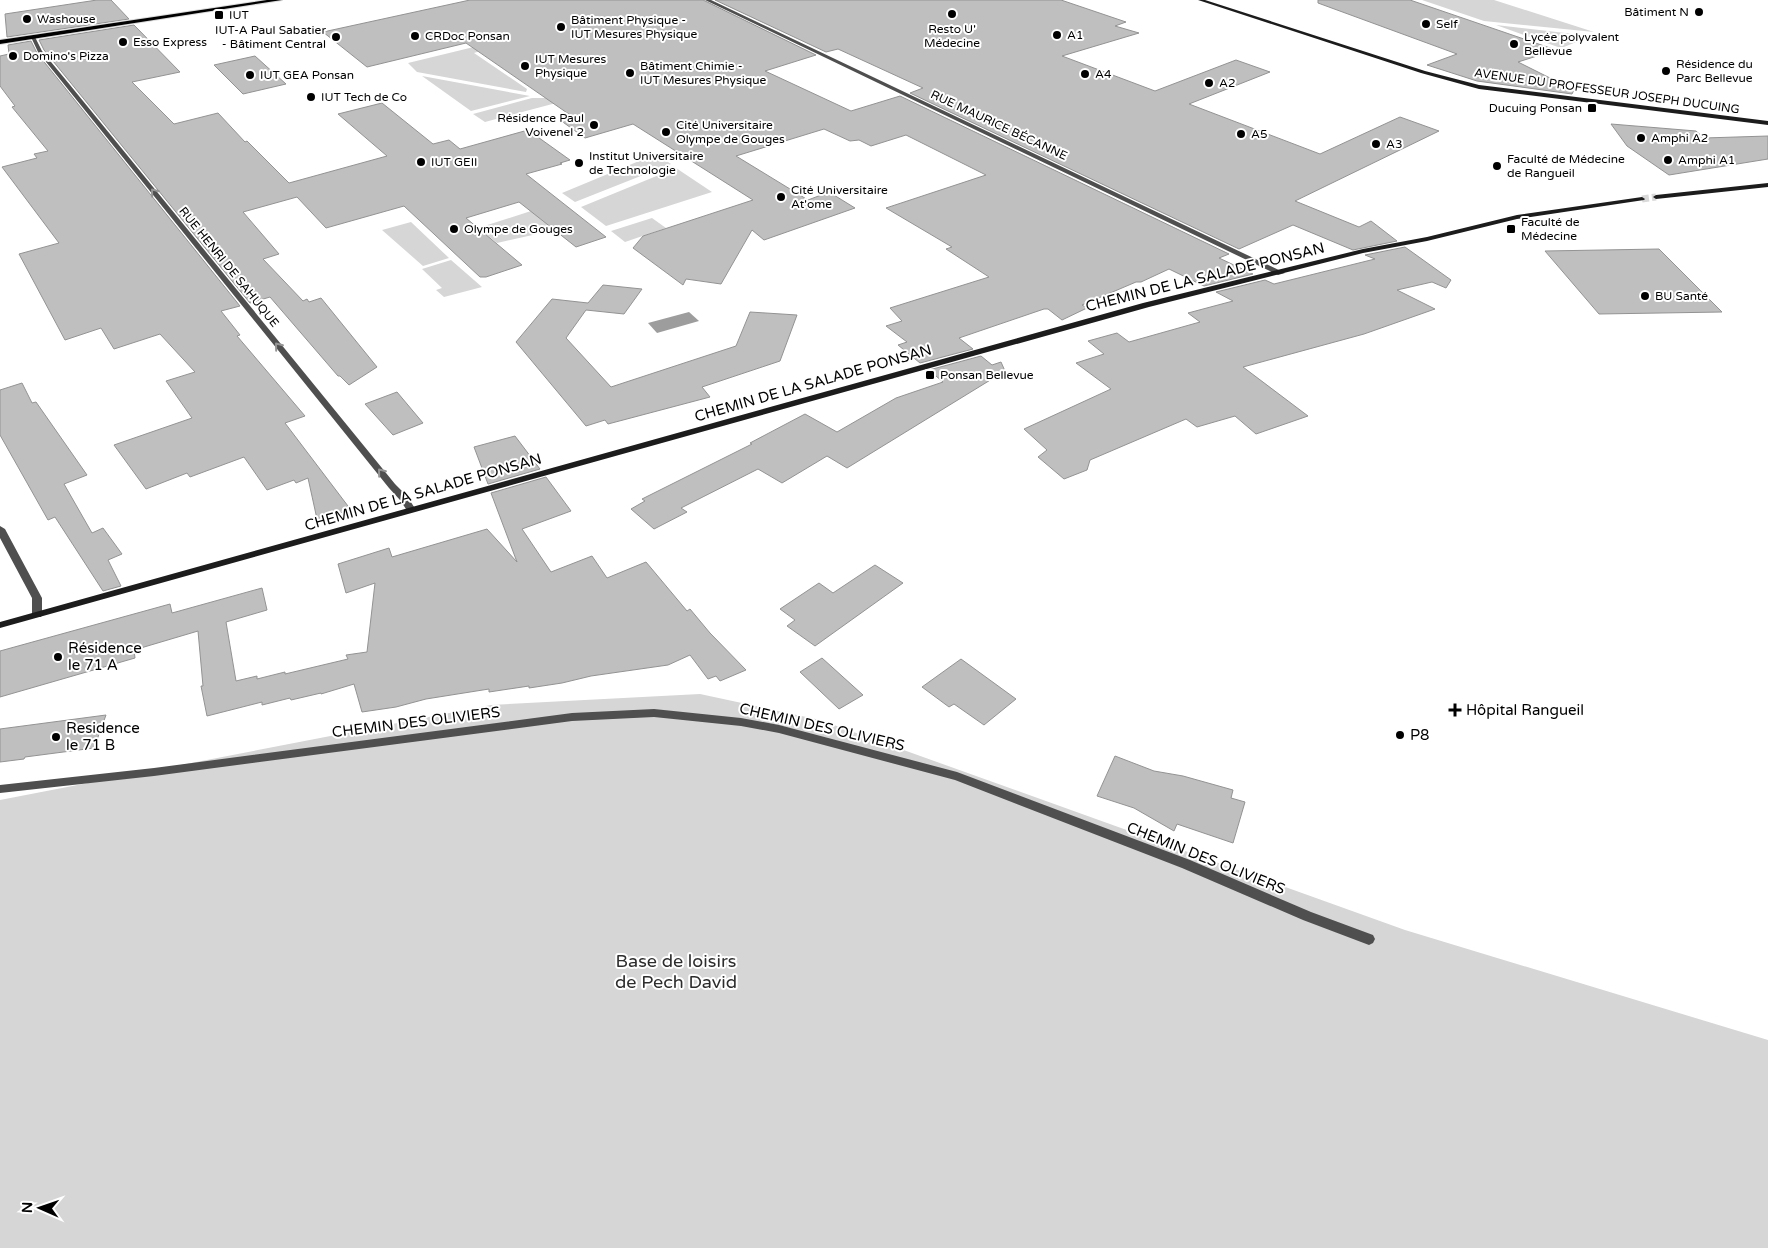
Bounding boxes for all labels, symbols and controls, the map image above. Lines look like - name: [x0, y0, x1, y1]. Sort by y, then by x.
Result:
- place label: Bâtiment N: [1624, 5, 1689, 19]
- marker: Bâtiment N: [1693, 6, 1705, 18]
- place label: IUT: [229, 8, 250, 22]
- marker: Resto U' Médecine: [946, 8, 958, 20]
- marker: IUT: [213, 9, 225, 21]
- place label: Washouse: [37, 12, 96, 26]
- marker: Washouse: [21, 13, 33, 25]
- place label: Bâtiment Physique - IUT Mesures Physique: [571, 13, 698, 41]
- place label: Self: [1436, 17, 1458, 31]
- marker: Self: [1420, 18, 1432, 30]
- marker: Bâtiment Physique - IUT Mesures Physique: [555, 21, 567, 33]
- place label: Resto U' Médecine: [924, 22, 980, 50]
- place label: IUT-A Paul Sabatier - Bâtiment Central: [215, 23, 326, 51]
- place label: A1: [1067, 28, 1084, 42]
- place label: CRDoc Ponsan: [425, 29, 510, 43]
- marker: A1: [1051, 29, 1063, 41]
- marker: CRDoc Ponsan: [409, 30, 421, 42]
- place label: Lycée polyvalent Bellevue: [1524, 30, 1620, 58]
- marker: IUT-A Paul Sabatier - Bâtiment Central: [330, 31, 342, 43]
- place label: Esso Express: [133, 35, 207, 49]
- marker: Esso Express: [117, 36, 129, 48]
- marker: Lycée polyvalent Bellevue: [1508, 38, 1520, 50]
- place label: Domino's Pizza: [23, 49, 109, 63]
- marker: Domino's Pizza: [7, 50, 19, 62]
- place label: IUT Mesures Physique: [535, 52, 606, 80]
- place label: Résidence du Parc Bellevue: [1676, 57, 1753, 85]
- place label: Bâtiment Chimie - IUT Mesures Physique: [640, 59, 767, 87]
- marker: IUT Mesures Physique: [519, 60, 531, 72]
- street label: AVENUE DU PROFESSEUR JOSEPH DUCUING: [1473, 65, 1741, 117]
- marker: Résidence du Parc Bellevue: [1660, 65, 1672, 77]
- marker: Bâtiment Chimie - IUT Mesures Physique: [624, 67, 636, 79]
- place label: A4: [1095, 67, 1112, 81]
- place label: IUT GEA Ponsan: [260, 68, 354, 82]
- marker: A4: [1079, 68, 1091, 80]
- marker: IUT GEA Ponsan: [244, 69, 256, 81]
- place label: A2: [1219, 76, 1236, 90]
- marker: A2: [1203, 77, 1215, 89]
- street label: RUE MAURICE BÉCANNE: [929, 87, 1070, 163]
- place label: IUT Tech de Co: [321, 90, 407, 104]
- marker: IUT Tech de Co: [305, 91, 317, 103]
- place label: Ducuing Ponsan: [1489, 101, 1582, 115]
- marker: Ducuing Ponsan: [1586, 102, 1598, 114]
- place label: Résidence Paul Voivenel 2: [497, 111, 584, 139]
- place label: Cité Universitaire Olympe de Gouges: [676, 118, 785, 146]
- marker: Résidence Paul Voivenel 2: [588, 119, 600, 131]
- marker: Cité Universitaire Olympe de Gouges: [660, 126, 672, 138]
- place label: A5: [1251, 127, 1268, 141]
- marker: A5: [1235, 128, 1247, 140]
- place label: Amphi A2: [1651, 131, 1708, 145]
- marker: Amphi A2: [1635, 132, 1647, 144]
- place label: A3: [1386, 137, 1403, 151]
- marker: A3: [1370, 138, 1382, 150]
- place label: Institut Universitaire de Technologie: [589, 149, 704, 177]
- place label: Faculté de Médecine de Rangueil: [1507, 152, 1625, 180]
- place label: Amphi A1: [1678, 153, 1735, 167]
- marker: Amphi A1: [1662, 154, 1674, 166]
- place label: IUT GEII: [431, 155, 478, 169]
- marker: IUT GEII: [415, 156, 427, 168]
- marker: Institut Universitaire de Technologie: [573, 157, 585, 169]
- marker: Faculté de Médecine de Rangueil: [1491, 160, 1503, 172]
- place label: Cité Universitaire At'ome: [791, 183, 888, 211]
- one-way arrow: [150, 189, 159, 198]
- marker: Cité Universitaire At'ome: [775, 191, 787, 203]
- street label: RUE HENRI DE SAHUQUE: [176, 204, 282, 330]
- place label: Faculté de Médecine: [1521, 215, 1580, 243]
- place label: Olympe de Gouges: [464, 222, 573, 236]
- marker: Olympe de Gouges: [448, 223, 460, 235]
- marker: Faculté de Médecine: [1505, 223, 1517, 235]
- street label: CHEMIN DE LA SALADE PONSAN: [1084, 239, 1326, 315]
- place label: BU Santé: [1655, 289, 1708, 303]
- marker: BU Santé: [1639, 290, 1651, 302]
- street label: CHEMIN DE LA SALADE PONSAN: [692, 340, 934, 426]
- one-way arrow: [275, 342, 284, 351]
- place label: Ponsan Bellevue: [940, 368, 1034, 382]
- marker: Ponsan Bellevue: [924, 369, 936, 381]
- street label: CHEMIN DE LA SALADE PONSAN: [302, 449, 544, 535]
- one-way arrow: [378, 469, 386, 478]
- place label: Résidence le 71 A: [68, 639, 142, 674]
- marker: Résidence le 71 A: [52, 651, 64, 663]
- street label: CHEMIN DES OLIVIERS: [738, 699, 906, 755]
- place label: Hôpital Rangueil: [1466, 701, 1584, 719]
- street label: CHEMIN DES OLIVIERS: [331, 703, 501, 741]
- marker: Hôpital Rangueil: [1448, 703, 1462, 717]
- place label: Residence le 71 B: [66, 719, 140, 754]
- place label: P8: [1410, 726, 1430, 744]
- marker: P8: [1394, 729, 1406, 741]
- marker: Residence le 71 B: [50, 731, 62, 743]
- street label: CHEMIN DES OLIVIERS: [1124, 818, 1288, 898]
- park label: Base de loisirs de Pech David: [615, 950, 737, 993]
- north arrow: [15, 1183, 65, 1233]
- text: N: [19, 1202, 36, 1213]

